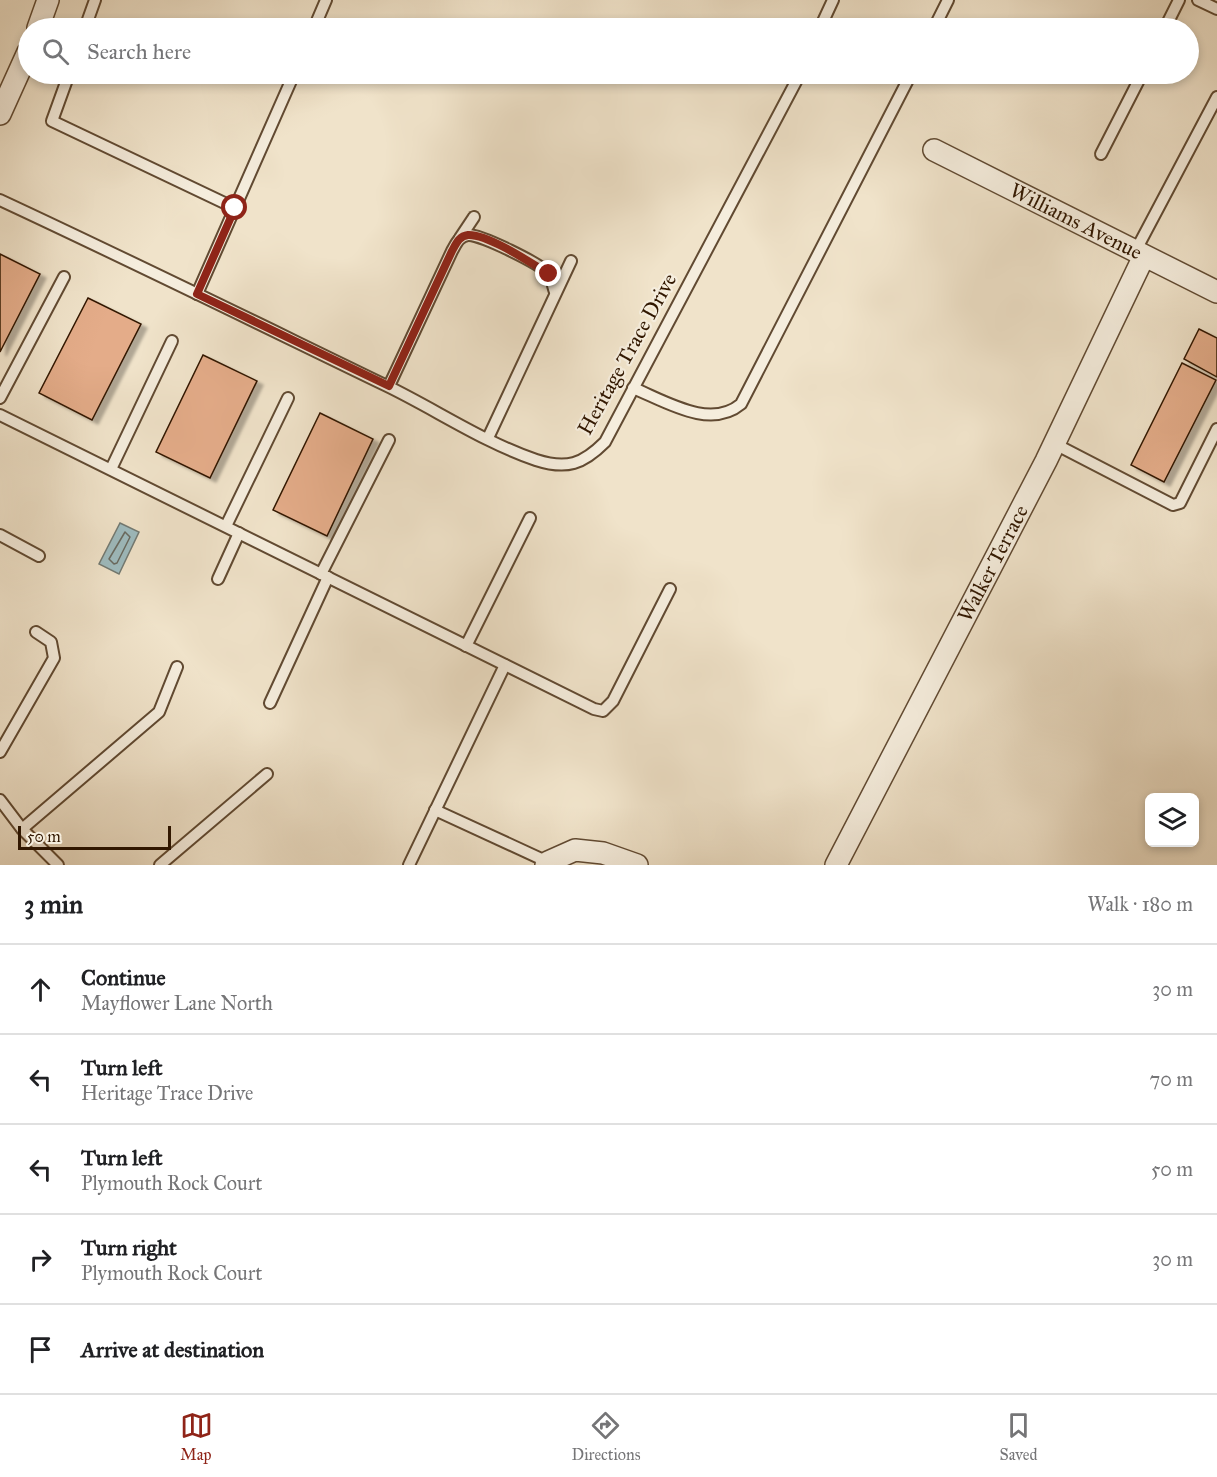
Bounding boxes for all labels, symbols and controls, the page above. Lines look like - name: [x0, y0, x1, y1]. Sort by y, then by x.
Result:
- search box: [18, 18, 1199, 84]
- icon: search: [39, 35, 72, 68]
- text: Search here: [87, 38, 191, 65]
- street label: Williams Avenue: [1006, 177, 1147, 265]
- route start: [221, 194, 247, 220]
- route end: [535, 260, 561, 286]
- street label: Heritage Trace Drive: [572, 268, 682, 439]
- street label: Walker Terrace: [952, 500, 1034, 626]
- map controls: [1145, 793, 1199, 847]
- button: layers: [1145, 793, 1199, 847]
- scale bar: [18, 823, 171, 850]
- text: 50 m: [27, 827, 61, 846]
- text: 3 min: [24, 888, 83, 920]
- text: Walk · 180 m: [1088, 892, 1193, 916]
- text: Continue: [81, 964, 166, 991]
- icon: ahead: [24, 973, 57, 1006]
- text: 30 m: [1152, 977, 1193, 1001]
- text: Mayflower Lane North: [81, 991, 273, 1015]
- text: Turn left: [81, 1054, 163, 1081]
- icon: left: [24, 1063, 57, 1096]
- text: 70 m: [1150, 1067, 1193, 1091]
- text: Heritage Trace Drive: [81, 1081, 253, 1105]
- text: Turn left: [81, 1144, 163, 1171]
- icon: left: [24, 1153, 57, 1186]
- text: 50 m: [1151, 1157, 1193, 1181]
- text: Plymouth Rock Court: [81, 1171, 262, 1195]
- text: Turn right: [81, 1234, 177, 1261]
- icon: right: [24, 1243, 57, 1276]
- text: 30 m: [1152, 1247, 1193, 1271]
- text: Plymouth Rock Court: [81, 1261, 262, 1285]
- icon: arrive: [24, 1333, 57, 1366]
- text: Arrive at destination: [81, 1336, 264, 1363]
- tab: Map: [180, 1409, 213, 1464]
- tab: Directions: [572, 1409, 640, 1464]
- tab: Saved: [999, 1409, 1037, 1464]

